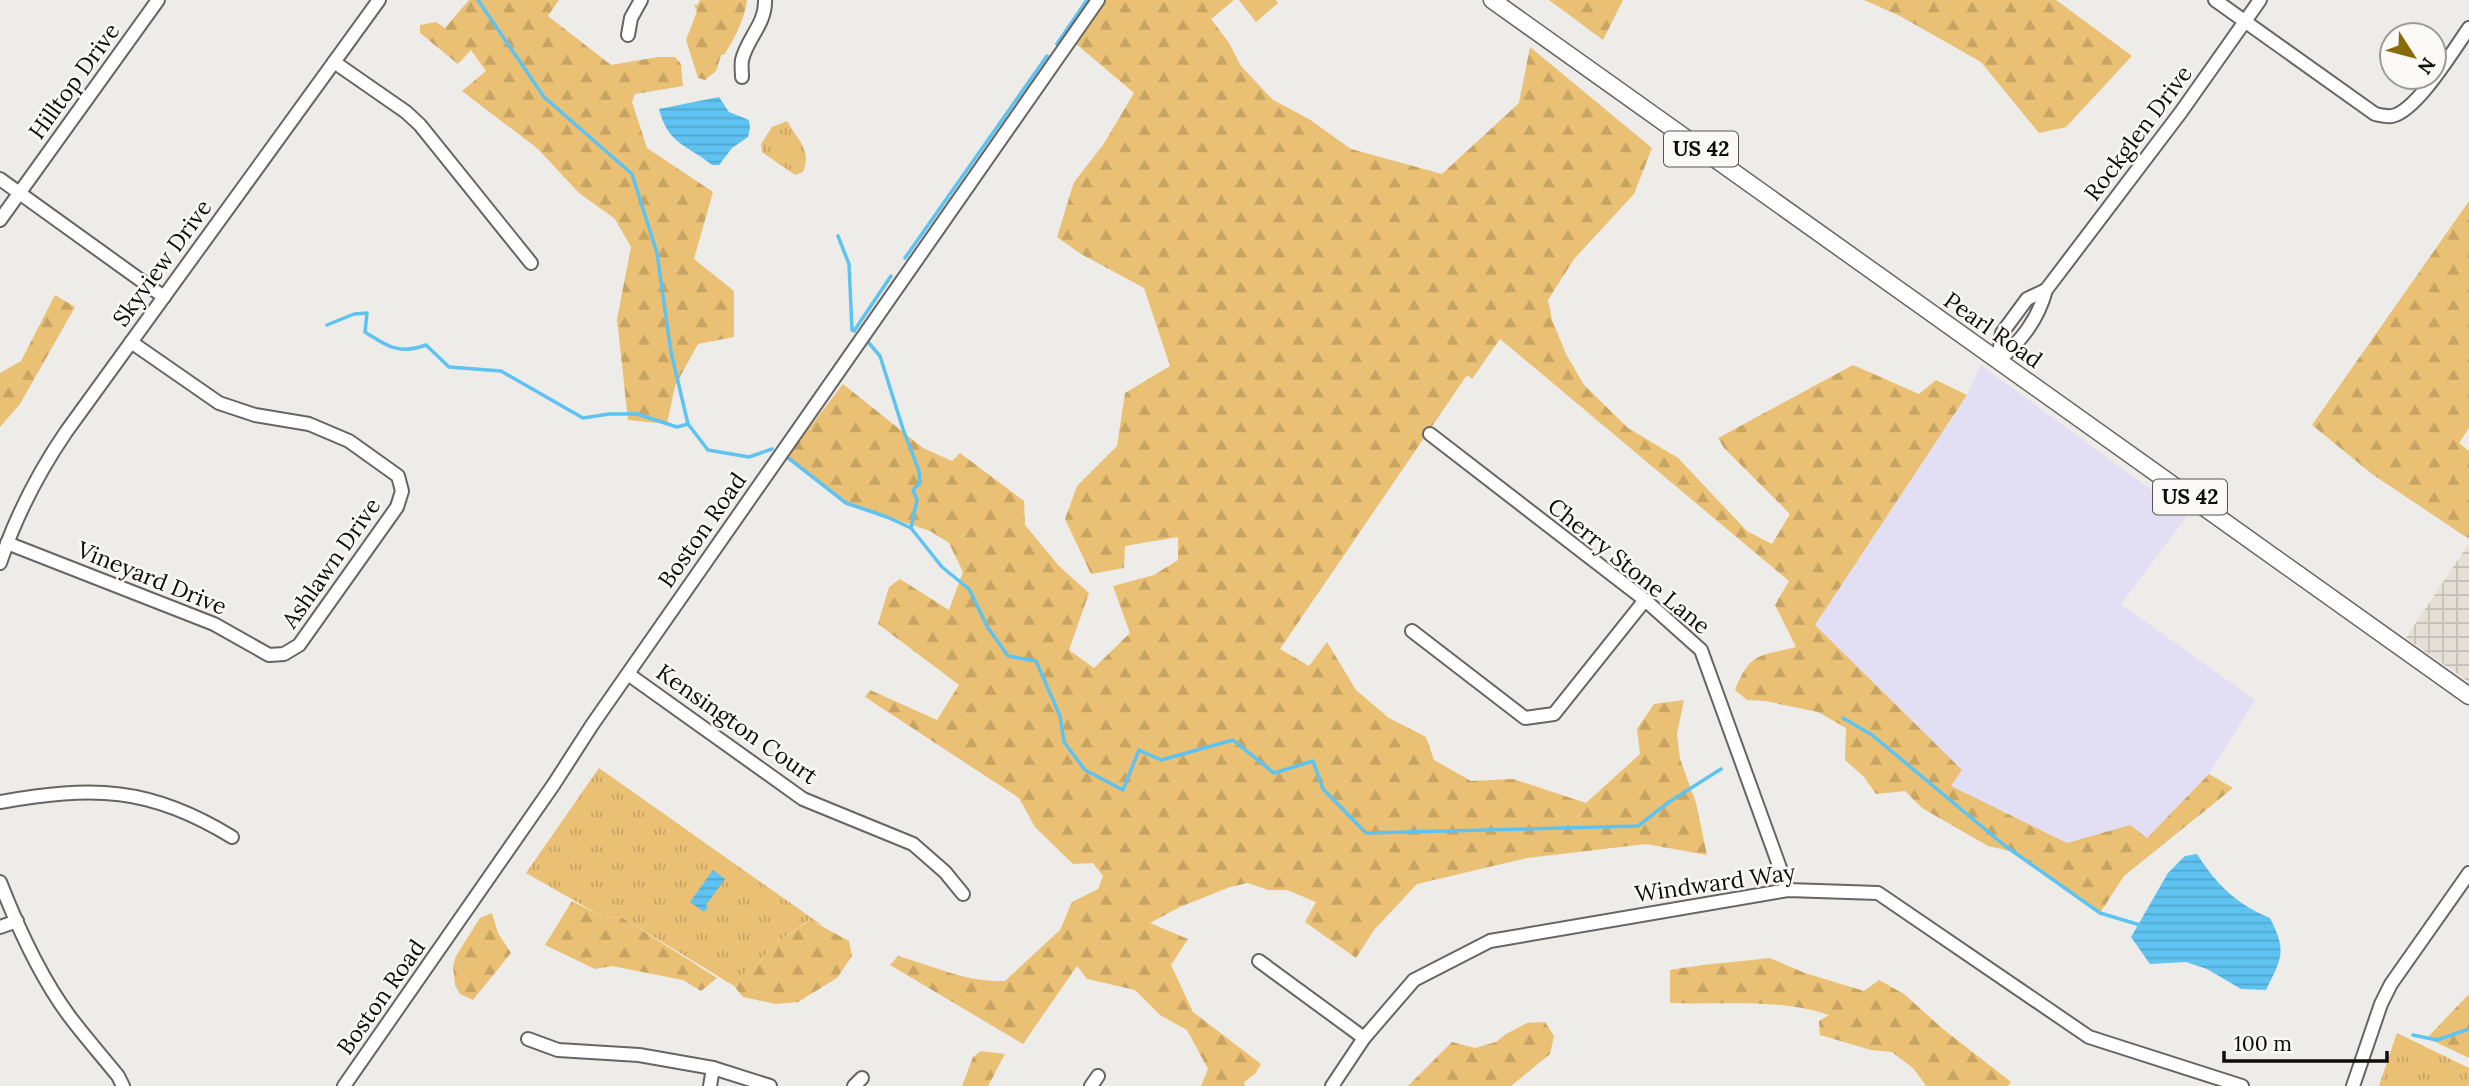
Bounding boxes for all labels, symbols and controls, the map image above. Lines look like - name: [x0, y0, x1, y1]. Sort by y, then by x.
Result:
- street label: Hilltop Drive: [22, 17, 125, 144]
- north arrow: [2378, 21, 2448, 91]
- text: N: [2413, 53, 2441, 79]
- street label: Rockglen Drive: [2077, 59, 2198, 206]
- road number: US 42: [1664, 132, 1738, 166]
- street label: Skyview Drive: [106, 194, 217, 332]
- street label: Pearl Road: [1938, 285, 2048, 374]
- street label: Boston Road: [651, 466, 752, 593]
- road number: US 42: [2153, 480, 2227, 514]
- street label: Cherry Stone Lane: [1542, 491, 1716, 640]
- street label: Ashlawn Drive: [274, 492, 386, 634]
- street label: Vineyard Drive: [72, 534, 231, 621]
- street label: Kensington Court: [651, 657, 824, 790]
- street label: Windward Way: [1633, 857, 1798, 908]
- street label: Boston Road: [330, 933, 431, 1060]
- scale bar: [2224, 1020, 2387, 1064]
- text: 100 m: [2234, 1030, 2292, 1057]

